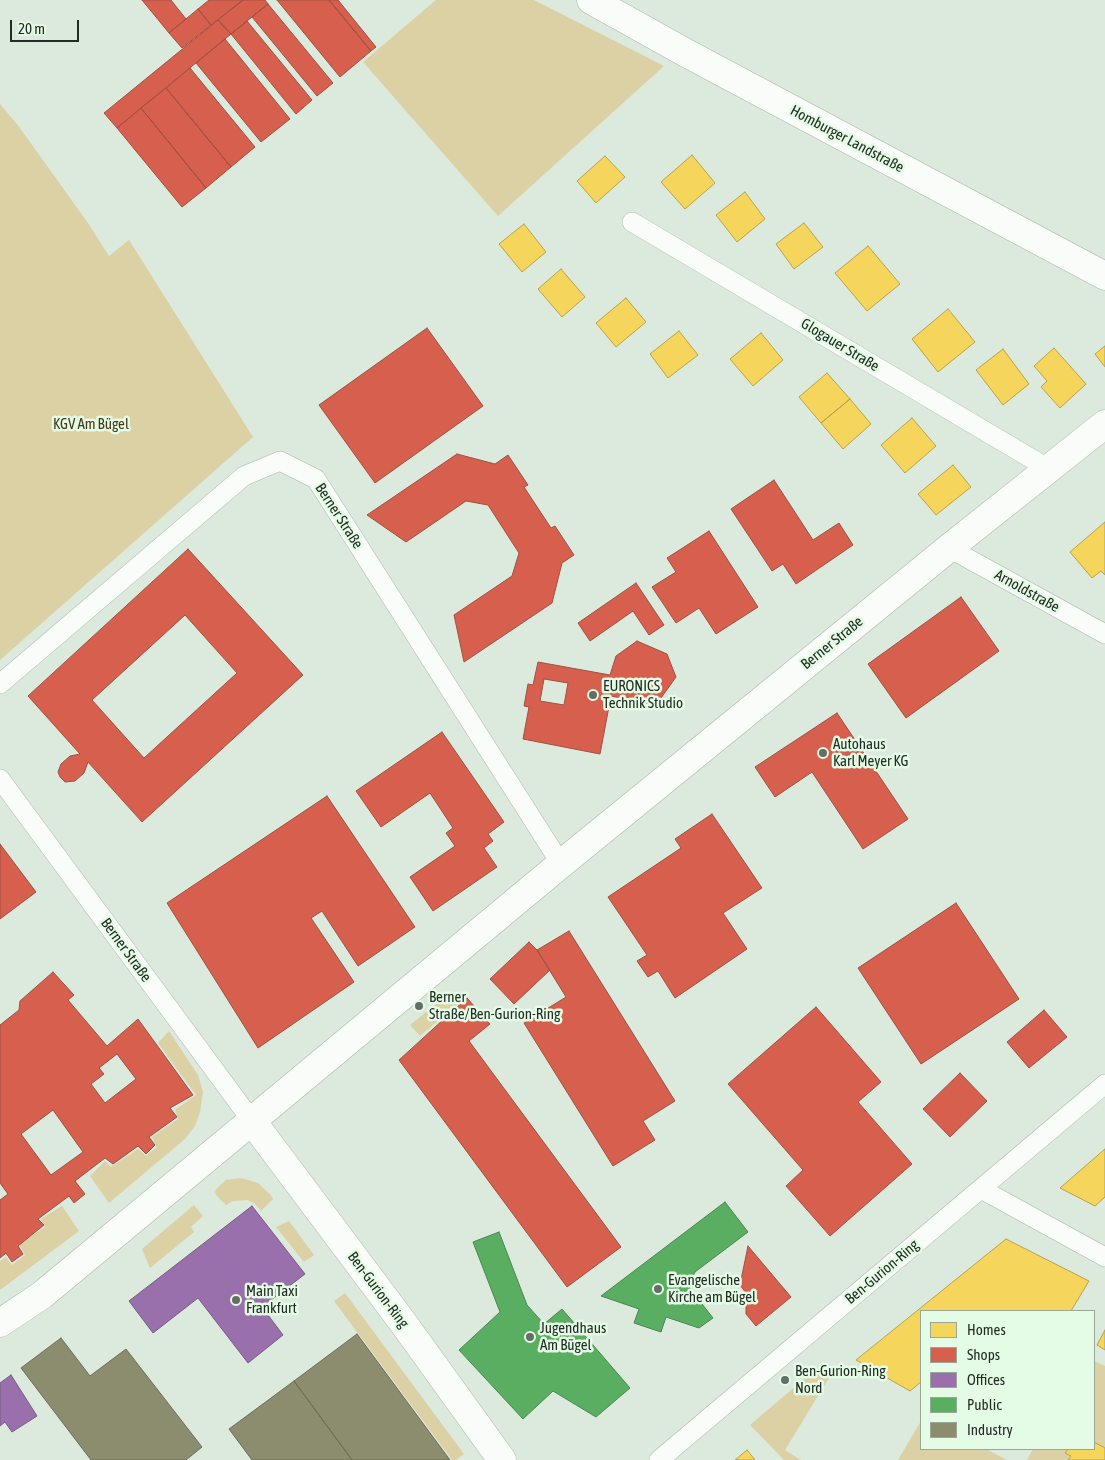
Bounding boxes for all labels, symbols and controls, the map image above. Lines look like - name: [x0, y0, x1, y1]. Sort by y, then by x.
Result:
- scale bar: [12, 10, 81, 42]
- text: 20 m: [18, 20, 45, 37]
- street label: Homburger Landstraße: [787, 101, 907, 177]
- street label: Glogauer Straße: [798, 315, 882, 375]
- park label: KGV Am Bügel: [53, 415, 129, 433]
- street label: Berner Straße: [311, 480, 367, 552]
- street label: Arnoldstraße: [991, 566, 1063, 616]
- street label: Berner Straße: [797, 613, 867, 673]
- place label: EURONICS Technik Studio: [603, 677, 683, 712]
- marker: EURONICS Technik Studio: [587, 689, 599, 701]
- place label: Autohaus Karl Meyer KG: [833, 735, 908, 770]
- marker: Autohaus Karl Meyer KG: [817, 747, 829, 759]
- street label: Berner Straße: [97, 915, 155, 985]
- place label: Berner Straße/Ben-Gurion-Ring: [429, 988, 560, 1023]
- marker: Berner Straße/Ben-Gurion-Ring: [413, 1000, 425, 1012]
- street label: Ben-Gurion-Ring: [841, 1236, 923, 1308]
- street label: Ben-Gurion-Ring: [344, 1248, 412, 1332]
- place label: Evangelische Kirche am Bügel: [668, 1271, 756, 1306]
- place label: Main Taxi Frankfurt: [246, 1282, 298, 1317]
- marker: Evangelische Kirche am Bügel: [652, 1283, 664, 1295]
- marker: Main Taxi Frankfurt: [230, 1294, 242, 1306]
- legend: [920, 1310, 1095, 1450]
- place label: Jugendhaus Am Bügel: [540, 1319, 606, 1354]
- text: Homes: [967, 1321, 1006, 1338]
- marker: Jugendhaus Am Bügel: [524, 1331, 536, 1343]
- text: Shops: [967, 1346, 1000, 1363]
- place label: Ben-Gurion-Ring Nord: [795, 1362, 886, 1397]
- text: Offices: [967, 1371, 1005, 1388]
- marker: Ben-Gurion-Ring Nord: [779, 1374, 791, 1386]
- text: Public: [967, 1396, 1002, 1413]
- text: Industry: [967, 1421, 1013, 1438]

